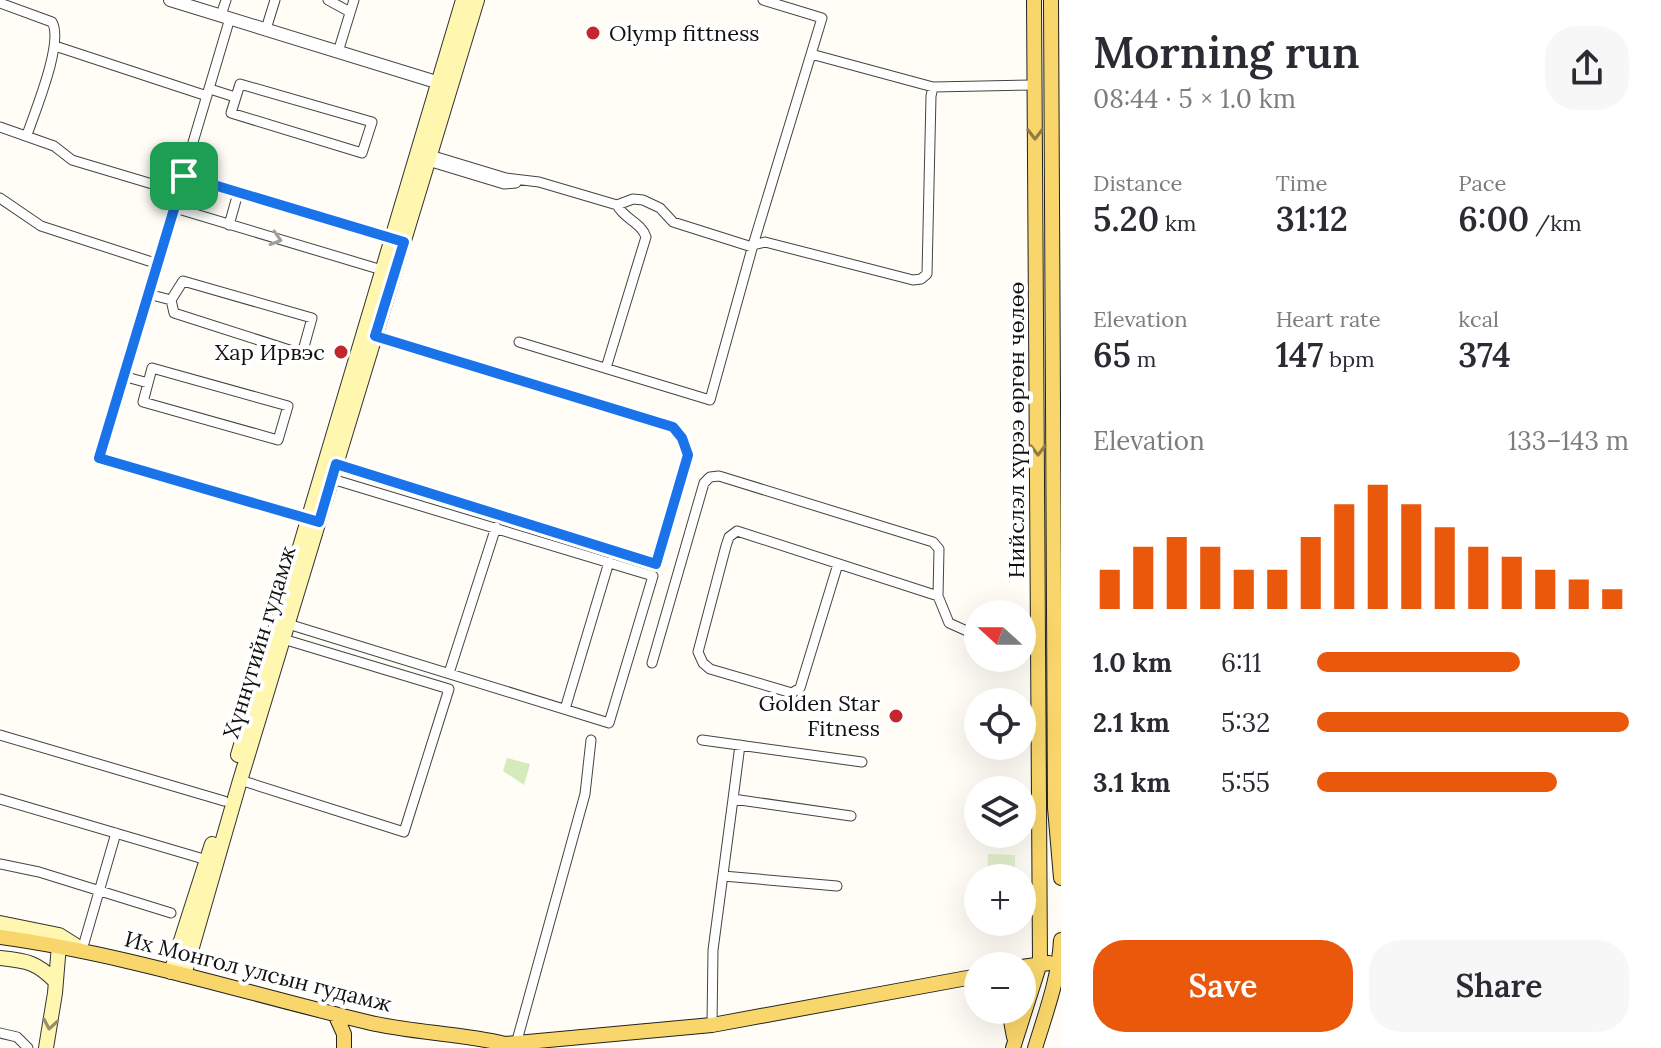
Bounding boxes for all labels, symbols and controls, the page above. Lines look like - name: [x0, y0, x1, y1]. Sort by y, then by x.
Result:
- place label: Olymp fittness: [609, 19, 760, 47]
- marker: Olymp fittness: [584, 24, 602, 42]
- text: Morning run: [1093, 24, 1360, 80]
- button: share: [1545, 26, 1629, 110]
- text: 08:44 · 5 × 1.0 km: [1093, 82, 1296, 115]
- one-way arrow: [1026, 128, 1044, 141]
- pin: [150, 142, 218, 210]
- icon: arrive: [162, 154, 206, 198]
- text: Distance: [1093, 169, 1183, 197]
- text: Time: [1276, 169, 1328, 197]
- text: Pace: [1458, 169, 1506, 197]
- text: 5.20: [1093, 197, 1159, 240]
- text: 31:12: [1276, 197, 1348, 240]
- text: 6:00: [1458, 197, 1529, 240]
- text: km: [1159, 209, 1196, 237]
- text: /km: [1529, 209, 1582, 237]
- one-way arrow: [269, 230, 283, 246]
- street label: Нийслэл хүрээ өргөн чөлөө: [1002, 282, 1030, 578]
- text: Elevation: [1093, 305, 1188, 333]
- text: Heart rate: [1276, 305, 1381, 333]
- text: kcal: [1458, 305, 1499, 333]
- text: 65: [1093, 333, 1131, 376]
- text: 147: [1276, 333, 1323, 376]
- text: 374: [1458, 333, 1511, 376]
- place label: Хар Ирвэс: [215, 338, 325, 366]
- marker: Хар Ирвэс: [332, 343, 350, 361]
- text: m: [1131, 345, 1156, 373]
- text: bpm: [1323, 345, 1375, 373]
- text: Elevation: [1093, 424, 1205, 457]
- text: 133–143 m: [1508, 424, 1629, 457]
- one-way arrow: [1029, 444, 1047, 457]
- street label: Хүннүгийн гудамж: [216, 543, 302, 741]
- north arrow: [964, 600, 1036, 672]
- map controls: [964, 600, 1036, 1024]
- text: 1.0 km: [1093, 646, 1172, 679]
- text: 6:11: [1221, 646, 1261, 679]
- button: locate: [964, 688, 1036, 760]
- place label: Golden Star Fitness: [758, 689, 880, 742]
- text: 2.1 km: [1093, 706, 1170, 739]
- text: 5:32: [1221, 706, 1270, 739]
- marker: Golden Star Fitness: [887, 707, 905, 725]
- text: 3.1 km: [1093, 766, 1170, 799]
- text: 5:55: [1221, 766, 1270, 799]
- button: layers: [964, 776, 1036, 848]
- button: +: [964, 864, 1036, 936]
- street label: Их Монгол улсын гудамж: [122, 924, 394, 1018]
- button: Save: [1093, 940, 1353, 1032]
- button: Share: [1369, 940, 1629, 1032]
- button: −: [964, 952, 1036, 1024]
- one-way arrow: [42, 1018, 59, 1031]

